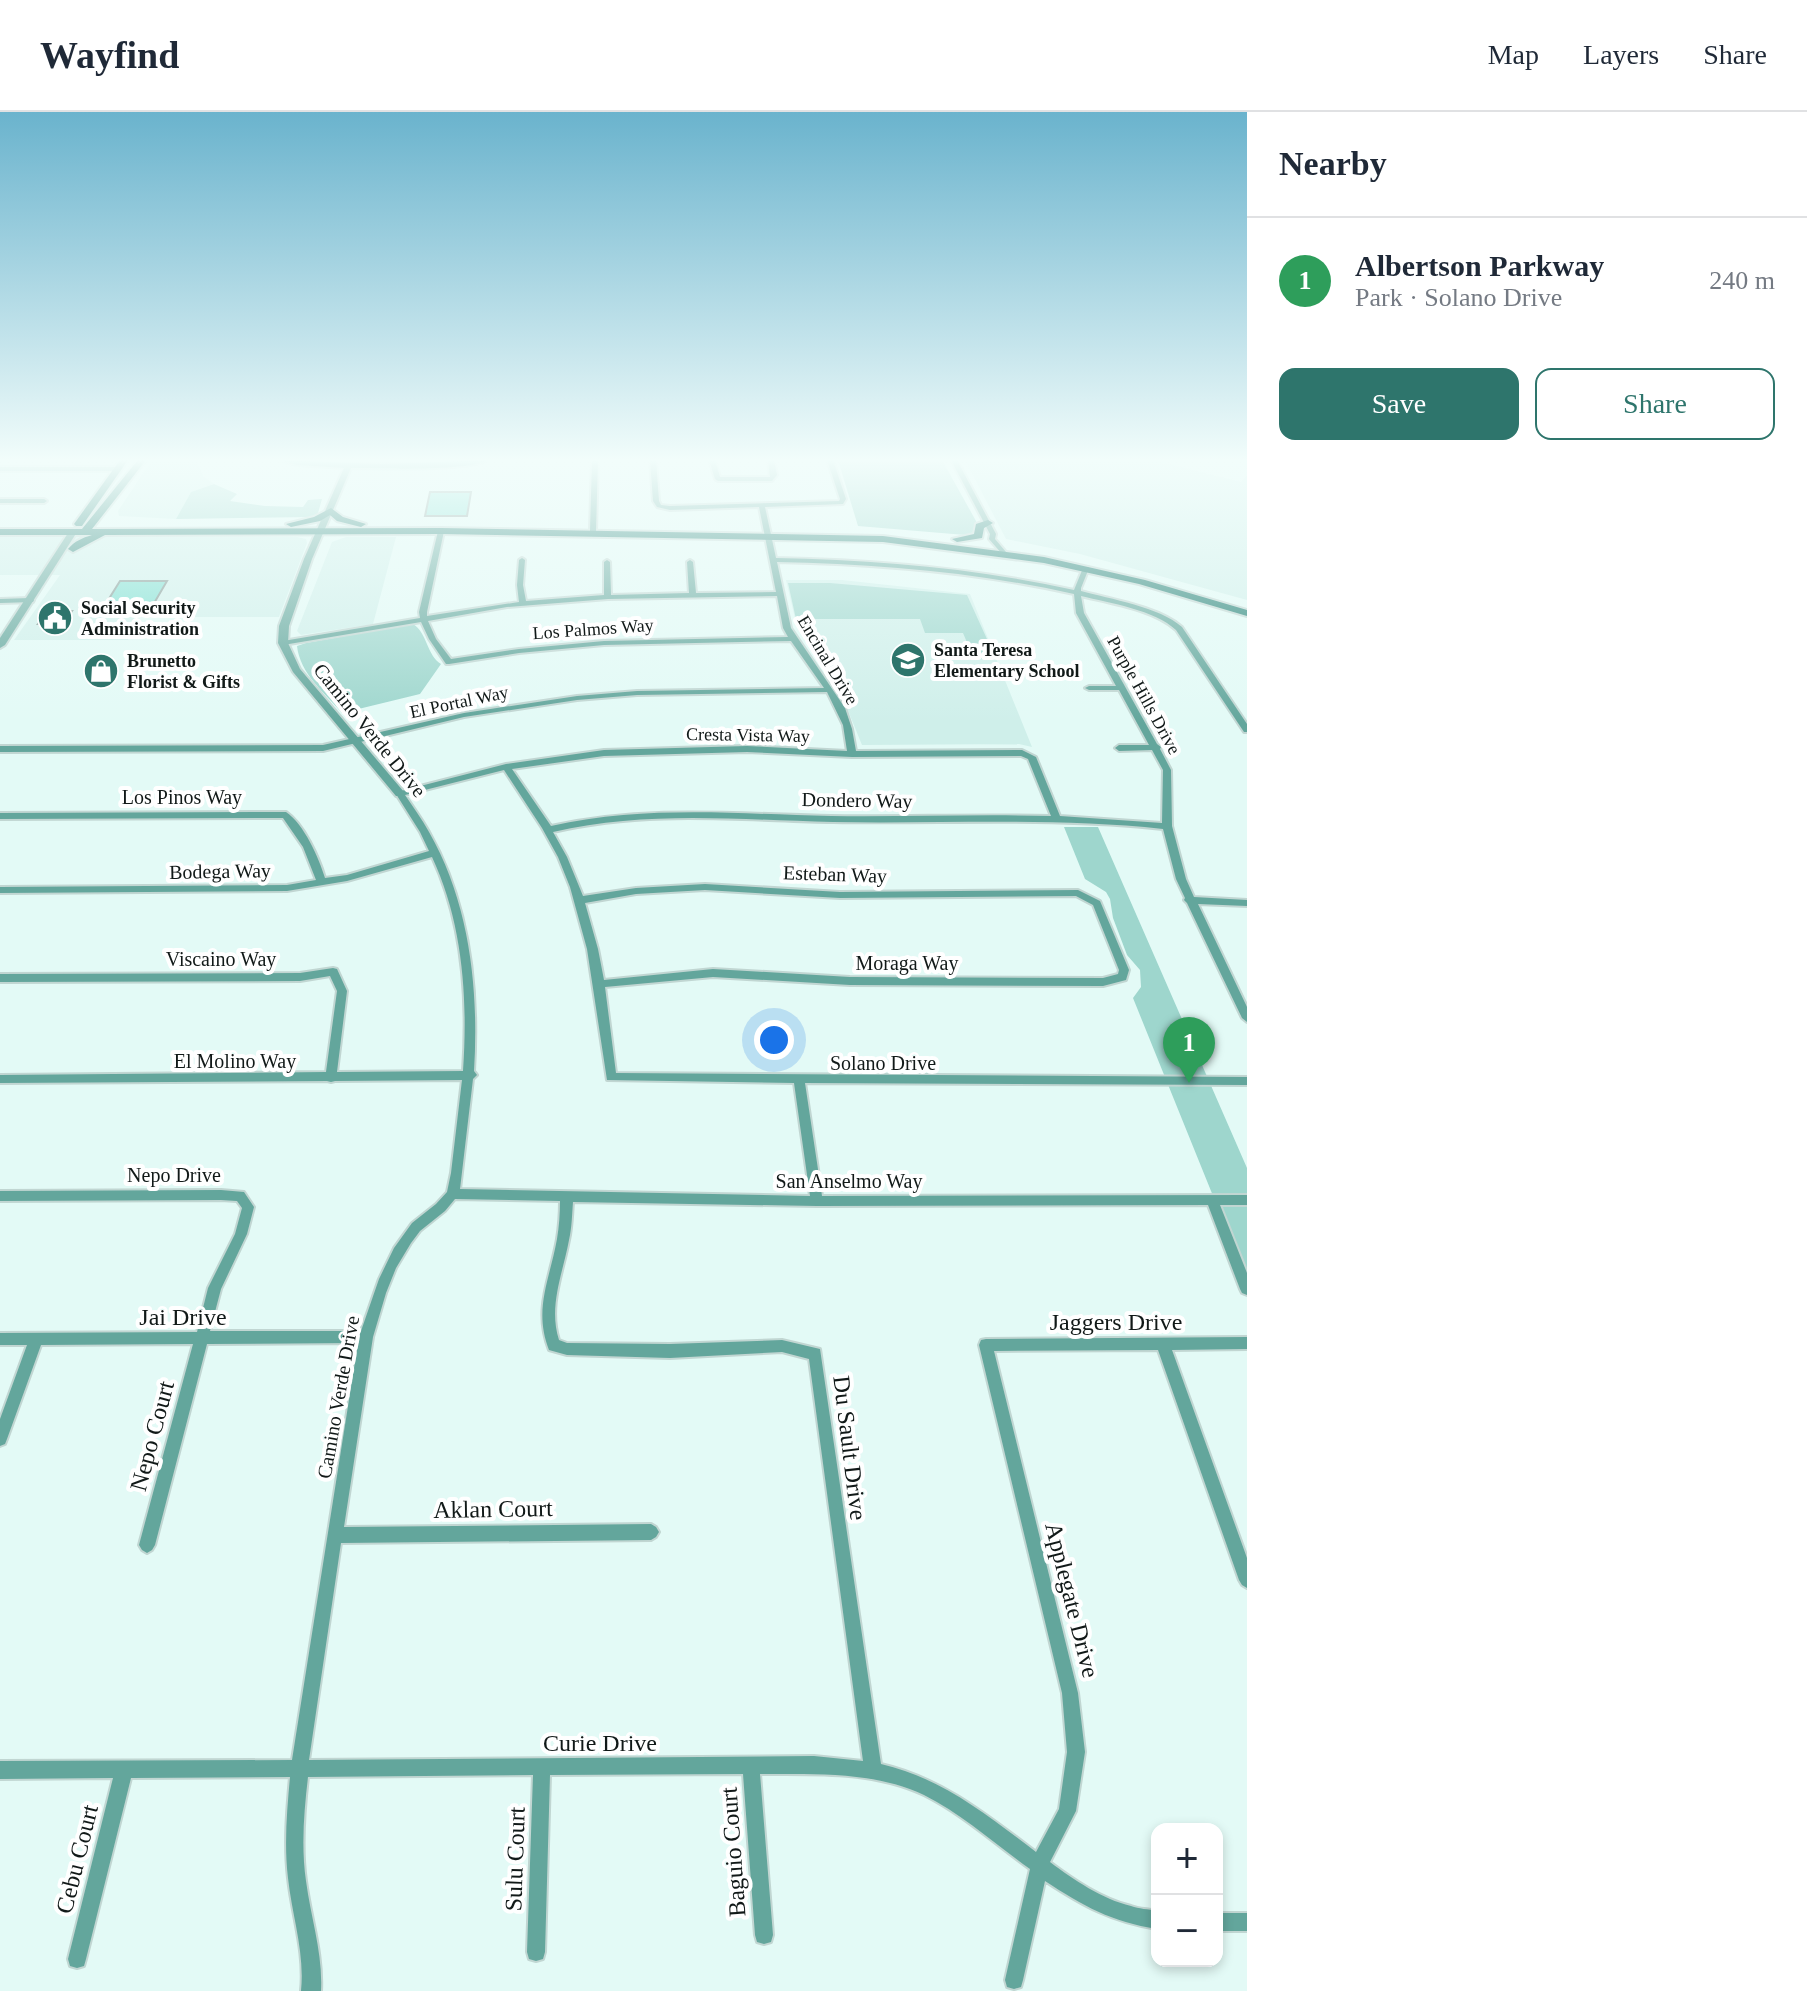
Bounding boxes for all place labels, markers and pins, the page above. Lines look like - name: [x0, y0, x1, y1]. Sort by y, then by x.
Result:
- place label: Social Security Administration: [81, 598, 199, 639]
- public building icon: Social Security Administration: [36, 599, 74, 637]
- place label: Santa Teresa Elementary School: [934, 640, 1080, 681]
- school or university icon: Santa Teresa Elementary School: [889, 641, 927, 679]
- place label: Brunetto Florist & Gifts: [127, 651, 240, 692]
- shop icon: Brunetto Florist & Gifts: [82, 652, 120, 690]
- pin: 1: [1163, 1017, 1215, 1083]

